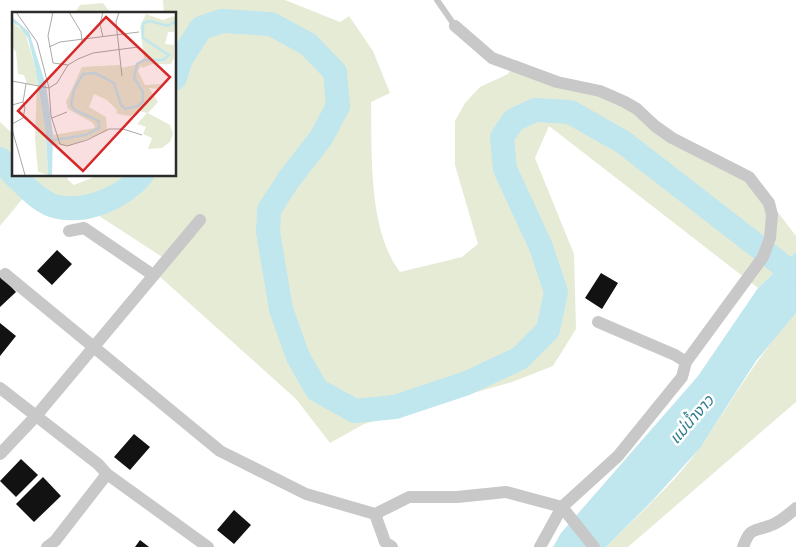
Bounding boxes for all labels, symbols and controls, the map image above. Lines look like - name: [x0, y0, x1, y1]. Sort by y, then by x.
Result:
- inset map: [12, 12, 176, 176]
- water label: แม่น้ำงาว: [664, 389, 718, 447]

